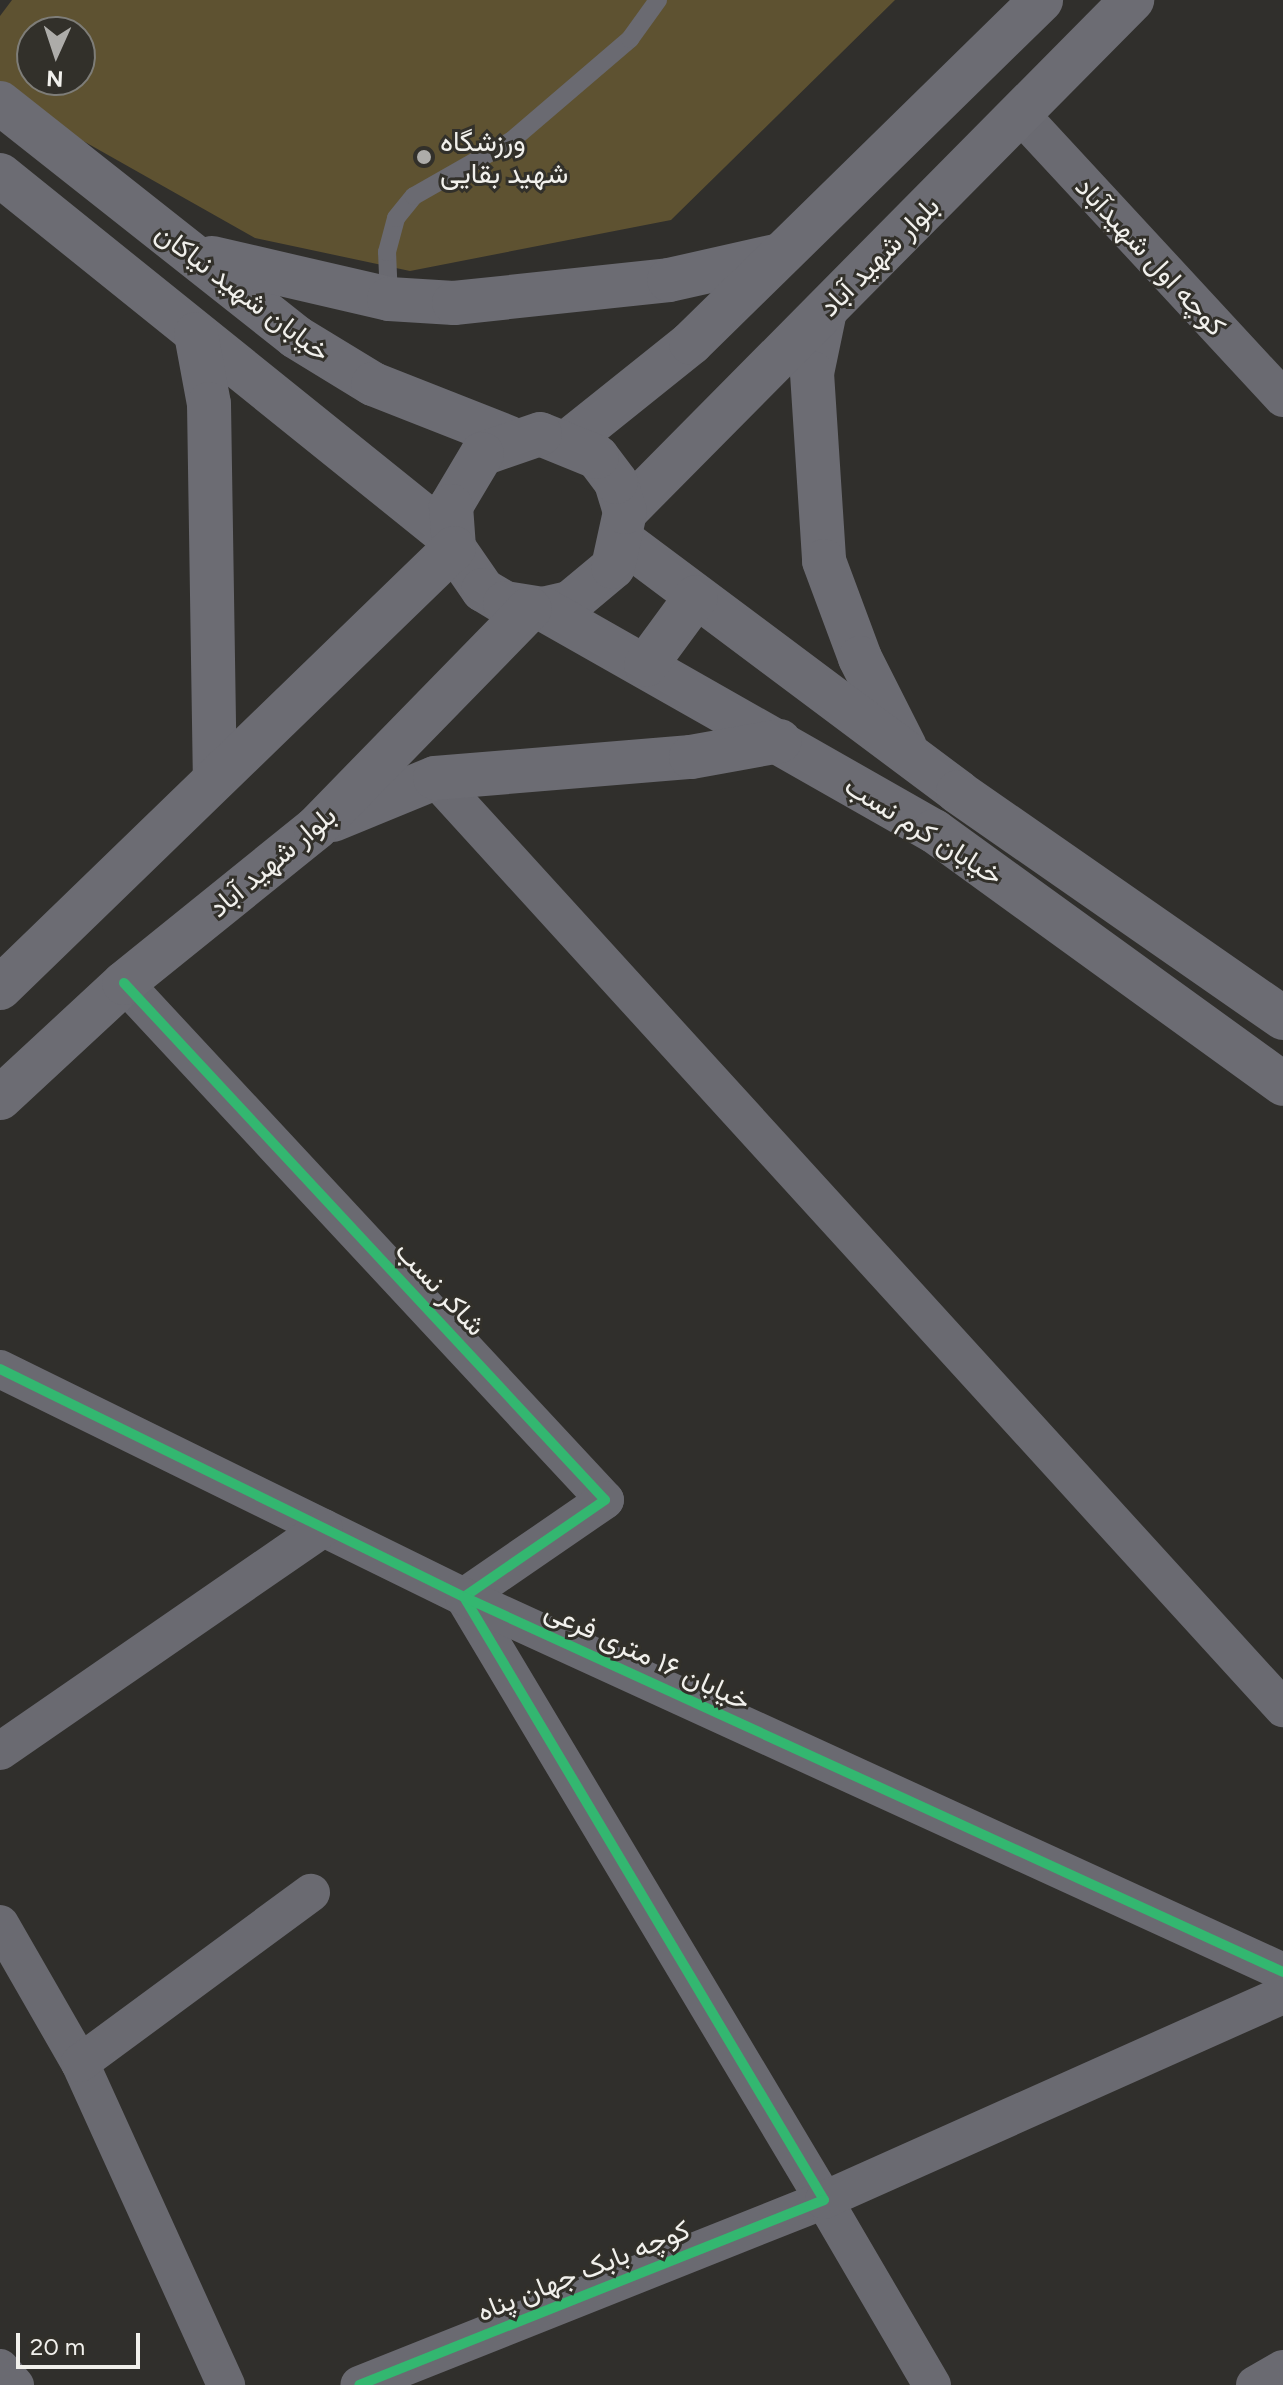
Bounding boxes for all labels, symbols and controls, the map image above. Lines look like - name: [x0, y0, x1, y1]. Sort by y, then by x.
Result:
- north arrow: [16, 16, 96, 96]
- text: N: [46, 65, 64, 92]
- place label: ورزشگاه شهید بقایی: [440, 124, 568, 190]
- marker: ورزشگاه شهید بقایی: [415, 148, 433, 166]
- street label: کوچه اول شهیدآباد: [1069, 169, 1233, 343]
- street label: بلوار شهید آباد: [812, 189, 946, 323]
- street label: خیابان شهید نیاکان: [149, 215, 337, 369]
- street label: خیابان کرم نسب: [839, 768, 1009, 892]
- street label: بلوار شهید آباد: [201, 798, 343, 924]
- street label: شاکر نسب: [389, 1234, 493, 1342]
- street label: خیابان ۱۶ متری فرعی: [540, 1593, 756, 1717]
- street label: کوچه بابک جهان پناه: [472, 2212, 694, 2328]
- scale bar: [20, 2317, 144, 2367]
- text: 20 m: [30, 2332, 85, 2361]

